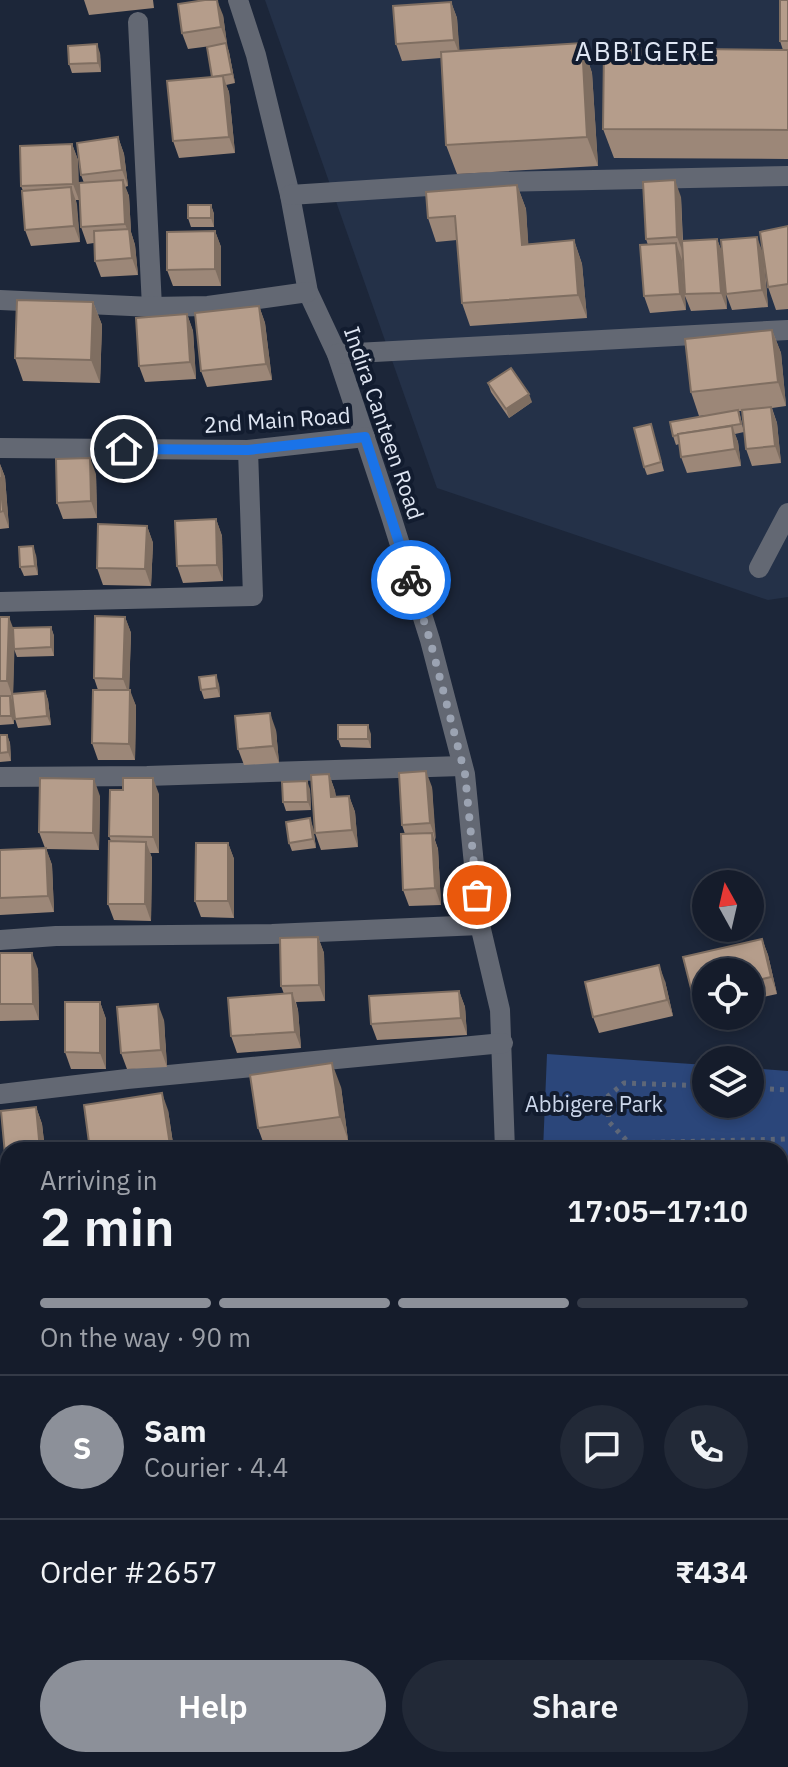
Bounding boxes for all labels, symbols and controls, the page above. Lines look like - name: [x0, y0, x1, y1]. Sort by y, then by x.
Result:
- district label: ABBIGERE: [575, 34, 717, 68]
- street label: Indira Canteen Road: [338, 322, 431, 523]
- street label: 2nd Main Road: [203, 400, 351, 439]
- pin: [90, 415, 158, 483]
- icon: home: [102, 427, 146, 471]
- courier: [371, 540, 451, 620]
- icon: bike: [389, 558, 433, 602]
- pin: [443, 861, 511, 929]
- north arrow: [692, 870, 764, 942]
- map controls: [692, 870, 764, 1118]
- icon: bag: [455, 873, 499, 917]
- button: locate: [692, 958, 764, 1030]
- button: layers: [692, 1046, 764, 1118]
- park label: Abbigere Park: [525, 1089, 664, 1118]
- text: Arriving in: [40, 1163, 157, 1197]
- text: 17:05–17:10: [567, 1191, 748, 1230]
- text: 2 min: [40, 1193, 175, 1260]
- text: On the way · 90 m: [40, 1320, 251, 1354]
- button: chat: [560, 1405, 644, 1489]
- button: phone: [664, 1405, 748, 1489]
- text: Sam: [144, 1411, 207, 1450]
- text: S: [73, 1428, 91, 1467]
- text: Courier · 4.4: [144, 1450, 288, 1484]
- text: Order #2657: [40, 1552, 217, 1591]
- text: ₹434: [675, 1552, 748, 1591]
- button: Help: [40, 1660, 386, 1752]
- button: Share: [402, 1660, 748, 1752]

